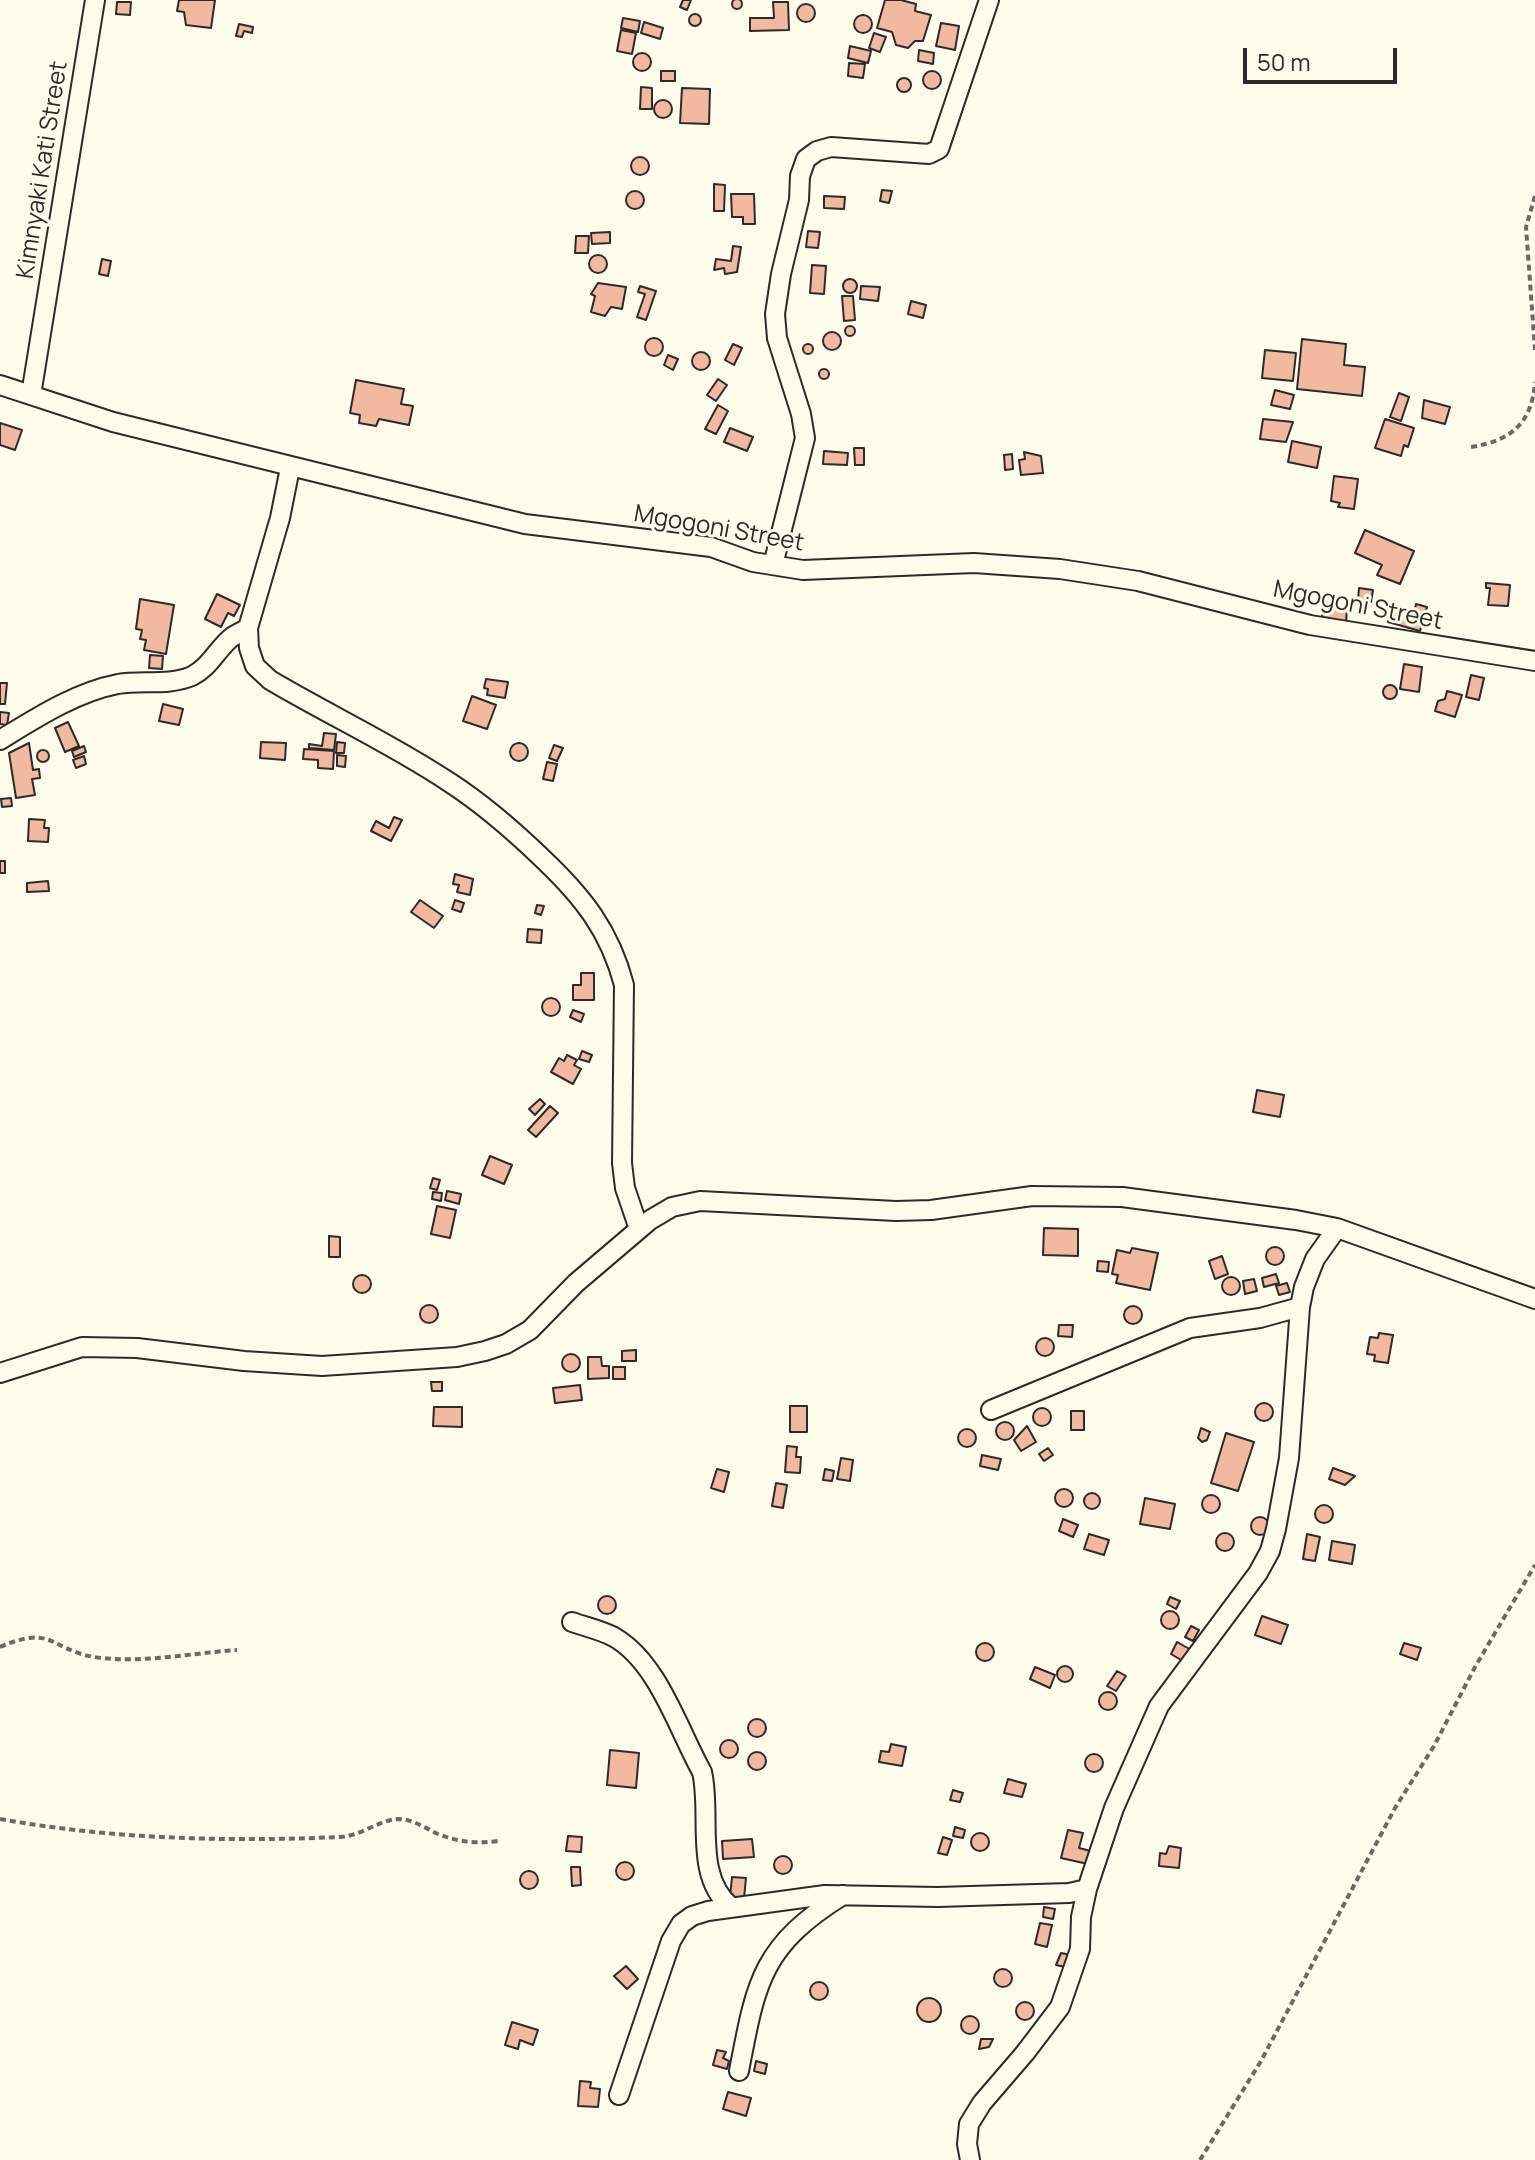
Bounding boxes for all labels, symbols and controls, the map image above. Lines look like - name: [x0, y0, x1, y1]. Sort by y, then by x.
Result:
- scale bar: [1247, 32, 1401, 82]
- text: 50 m: [1257, 45, 1311, 78]
- street label: Kimnyaki Kati Street: [12, 59, 74, 281]
- street label: Mgogoni Street: [632, 500, 806, 558]
- street label: Mgogoni Street: [1271, 575, 1445, 637]

